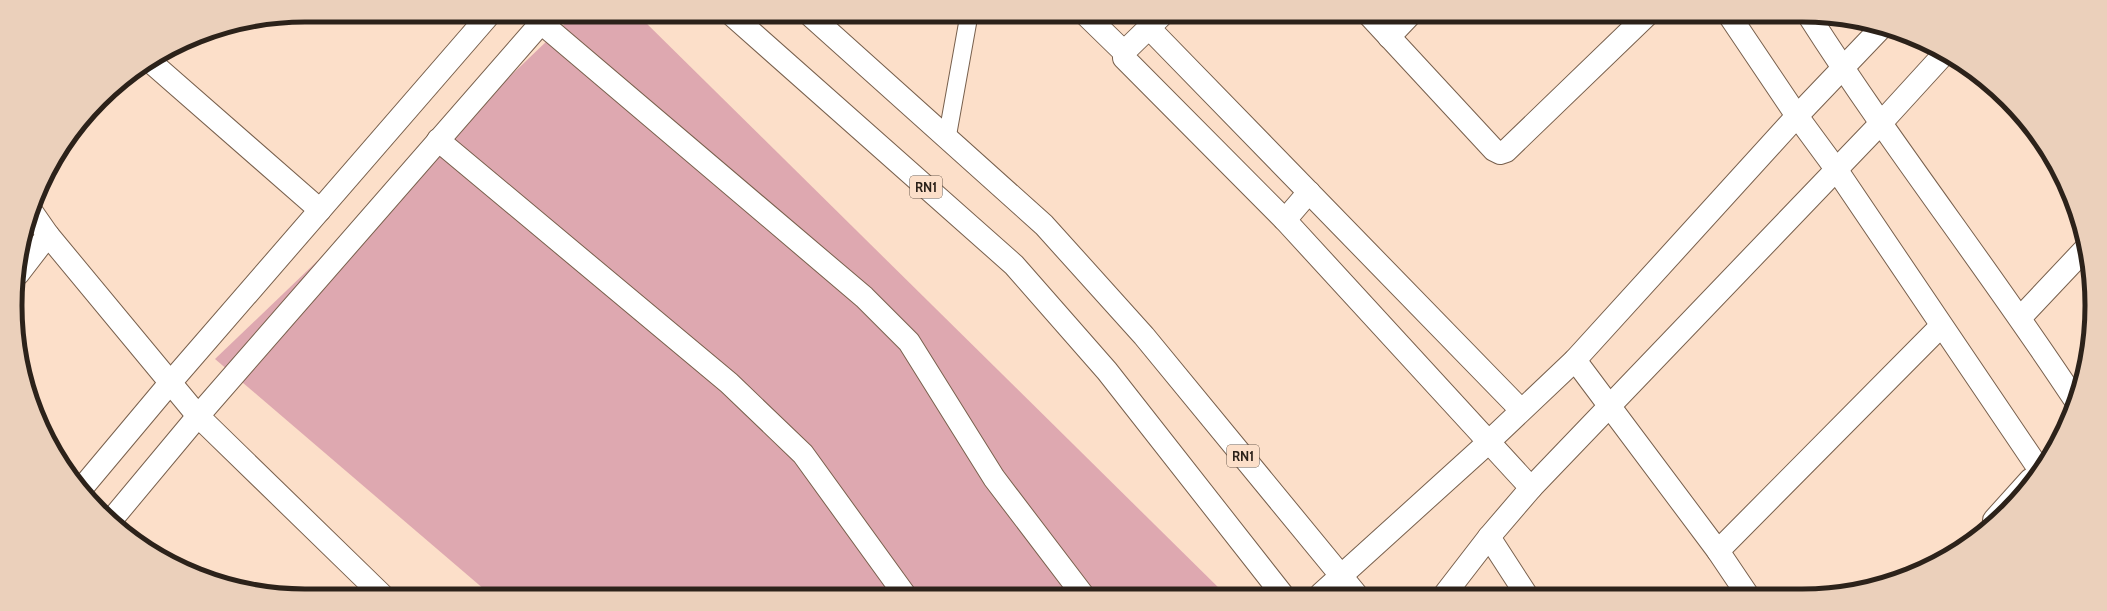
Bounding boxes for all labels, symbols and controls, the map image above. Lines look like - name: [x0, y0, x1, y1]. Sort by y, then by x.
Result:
- road number: RN1: [910, 176, 942, 198]
- road number: RN1: [1227, 445, 1259, 467]

